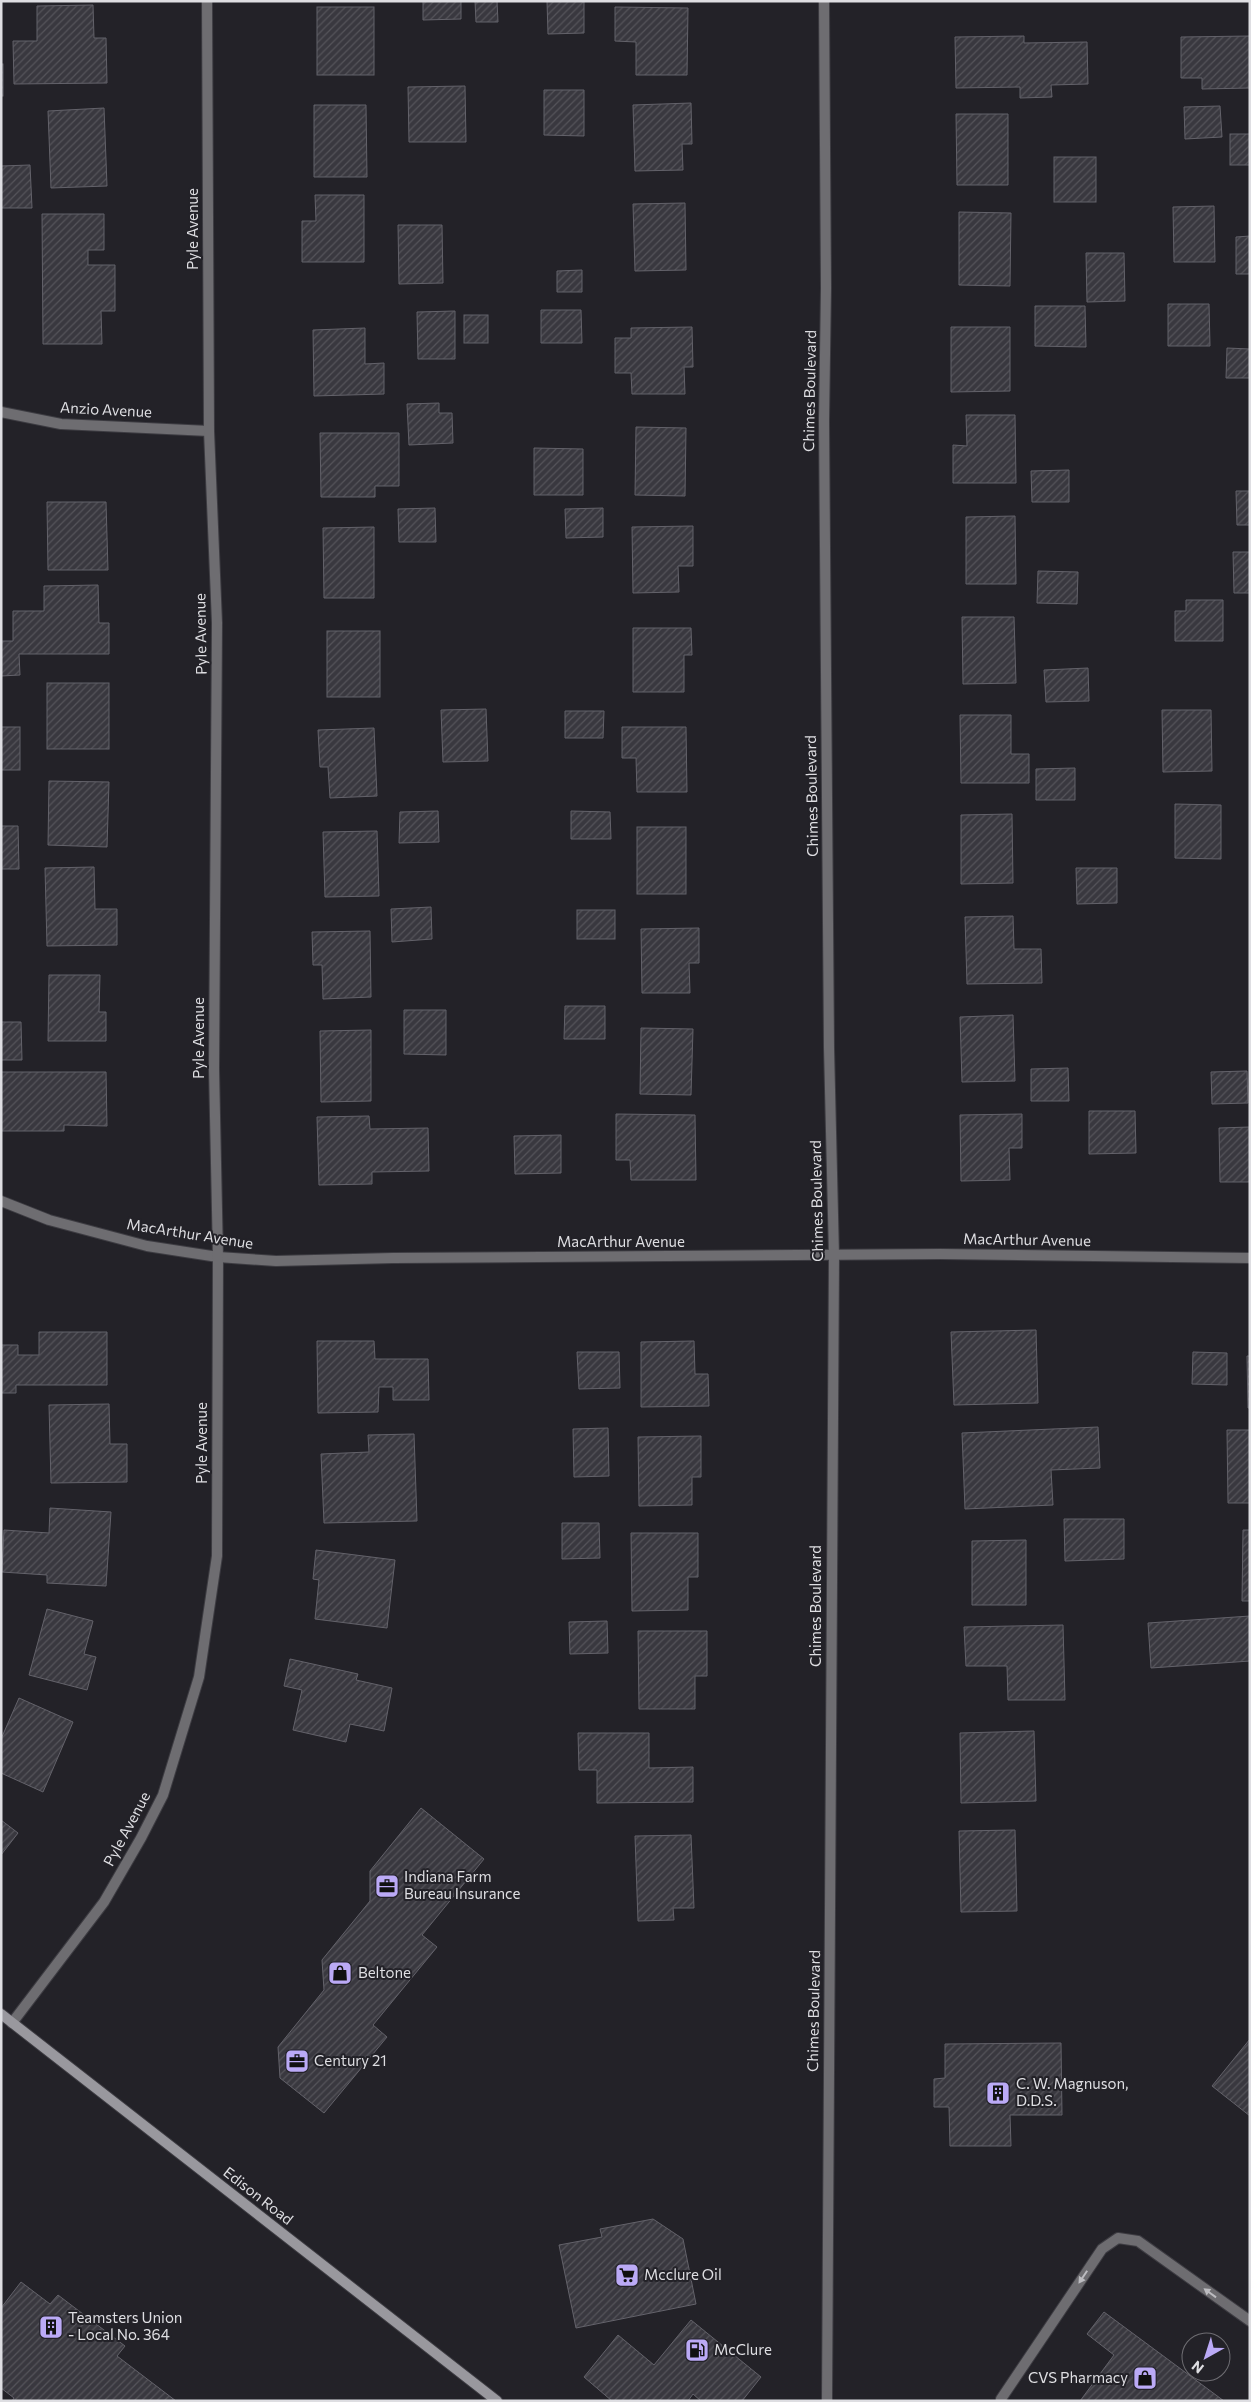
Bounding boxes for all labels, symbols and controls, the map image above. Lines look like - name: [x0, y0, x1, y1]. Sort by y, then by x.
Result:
- street label: Pyle Avenue: [183, 188, 201, 270]
- street label: Chimes Boulevard: [799, 330, 819, 452]
- street label: Anzio Avenue: [60, 398, 153, 420]
- street label: Pyle Avenue: [190, 593, 210, 675]
- street label: Chimes Boulevard: [801, 735, 821, 857]
- street label: Pyle Avenue: [189, 997, 207, 1079]
- street label: Chimes Boulevard: [806, 1140, 826, 1262]
- street label: MacArthur Avenue: [126, 1214, 255, 1252]
- street label: MacArthur Avenue: [963, 1229, 1091, 1249]
- street label: MacArthur Avenue: [557, 1232, 685, 1250]
- street label: Pyle Avenue: [192, 1402, 210, 1484]
- street label: Chimes Boulevard: [806, 1545, 824, 1667]
- street label: Pyle Avenue: [99, 1788, 153, 1869]
- place label: Indiana Farm Bureau Insurance: [404, 1867, 520, 1902]
- office icon: Indiana Farm Bureau Insurance: [374, 1873, 400, 1899]
- street label: Chimes Boulevard: [803, 1950, 823, 2072]
- shop icon: Beltone: [327, 1960, 353, 1986]
- place label: Beltone: [358, 1963, 411, 1981]
- office icon: Century 21: [284, 2048, 310, 2074]
- place label: Century 21: [314, 2051, 387, 2069]
- place label: C. W. Magnuson, D.D.S.: [1016, 2074, 1129, 2109]
- building icon: C. W. Magnuson, D.D.S.: [985, 2080, 1011, 2106]
- street label: Edison Road: [220, 2162, 297, 2228]
- supermarket icon: Mcclure Oil: [614, 2262, 640, 2288]
- place label: Mcclure Oil: [644, 2265, 722, 2283]
- one-way arrow: [1078, 2270, 1088, 2284]
- one-way arrow: [1203, 2288, 1217, 2298]
- place label: Teamsters Union - Local No. 364: [68, 2308, 182, 2343]
- building icon: Teamsters Union - Local No. 364: [38, 2314, 64, 2340]
- north arrow: [1181, 2332, 1231, 2382]
- fuel station icon: McClure: [684, 2337, 710, 2363]
- place label: McClure: [714, 2340, 772, 2358]
- text: N: [1188, 2358, 1207, 2377]
- shop icon: CVS Pharmacy: [1132, 2365, 1158, 2391]
- place label: CVS Pharmacy: [1028, 2368, 1128, 2386]

